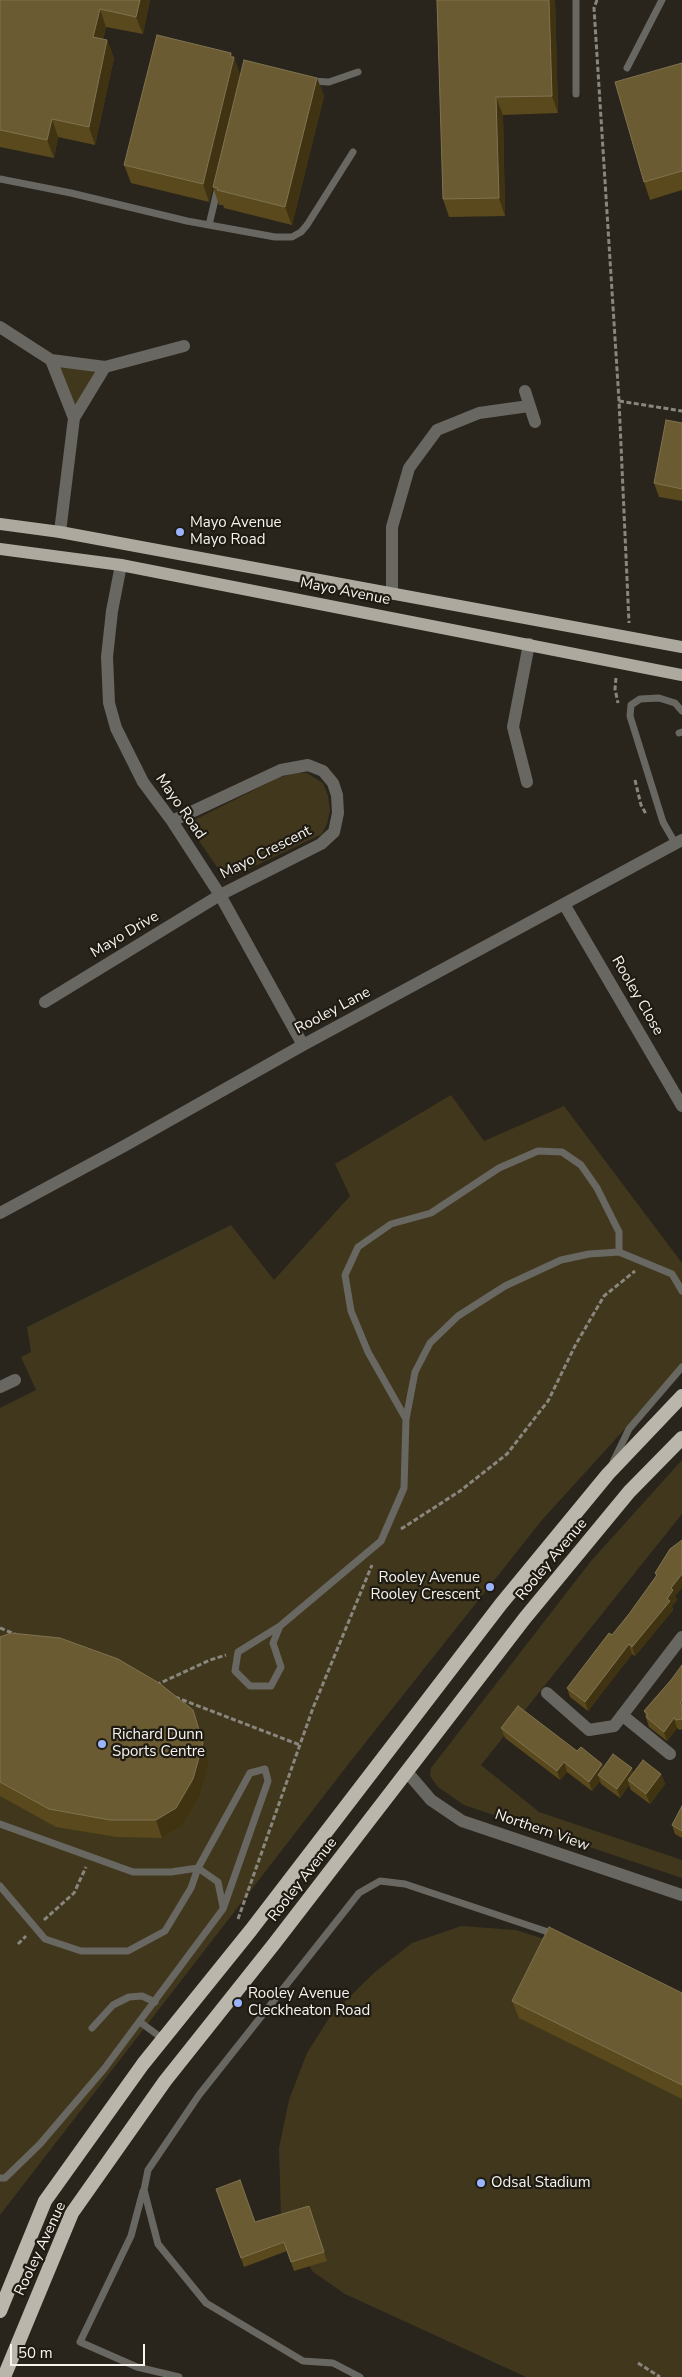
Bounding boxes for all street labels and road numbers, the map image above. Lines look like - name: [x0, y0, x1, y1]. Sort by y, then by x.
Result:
- street label: Mayo Avenue: [298, 574, 392, 610]
- street label: Mayo Road: [151, 771, 209, 843]
- street label: Mayo Crescent: [218, 822, 314, 884]
- street label: Mayo Drive: [88, 908, 162, 962]
- street label: Rooley Close: [607, 953, 667, 1039]
- street label: Rooley Lane: [292, 984, 374, 1038]
- street label: Rooley Avenue: [513, 1515, 591, 1605]
- street label: Northern View: [492, 1806, 592, 1856]
- street label: Rooley Avenue: [265, 1835, 341, 1925]
- street label: Rooley Avenue: [11, 2199, 71, 2299]

